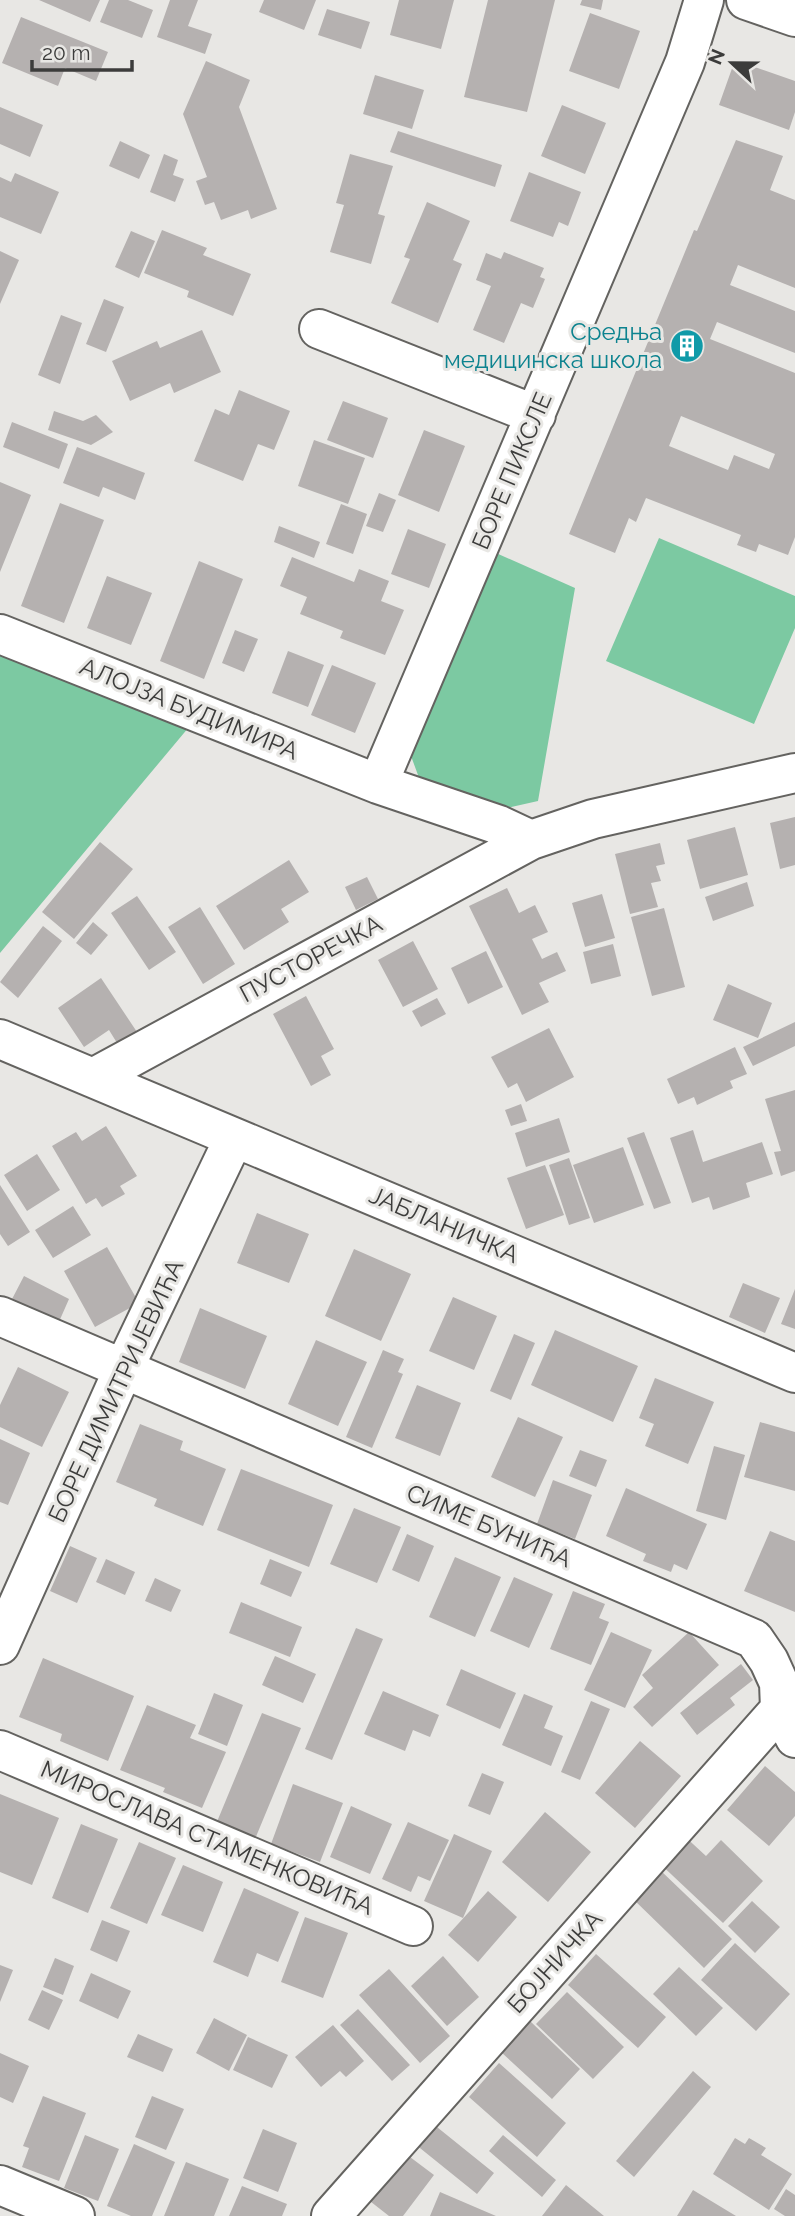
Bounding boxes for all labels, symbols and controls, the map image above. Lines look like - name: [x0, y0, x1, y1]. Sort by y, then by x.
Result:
- scale bar: [32, 28, 131, 72]
- north arrow: [697, 28, 767, 98]
- text: 20 m: [42, 40, 90, 65]
- text: N: [703, 46, 729, 67]
- place label: Средња медицинска школа: [444, 317, 662, 374]
- building icon: Средња медицинска школа: [668, 327, 706, 365]
- street label: БОРЕ ПИКСЛЕ: [465, 388, 558, 554]
- street label: АЛОЈЗА БУДИМИРА: [76, 651, 303, 766]
- street label: ПУСТОРЕЧКА: [235, 909, 387, 1008]
- street label: ЈАБЛАНИЧКА: [365, 1180, 523, 1269]
- street label: БОРЕ ДИМИТРИЈЕВИЋА: [42, 1255, 189, 1527]
- street label: СИМЕ БУНИЋА: [402, 1478, 576, 1573]
- street label: МИРОСЛАВА СТАМЕНКОВИЋА: [36, 1754, 378, 1921]
- street label: БОЈНИЧКА: [501, 1905, 608, 2019]

